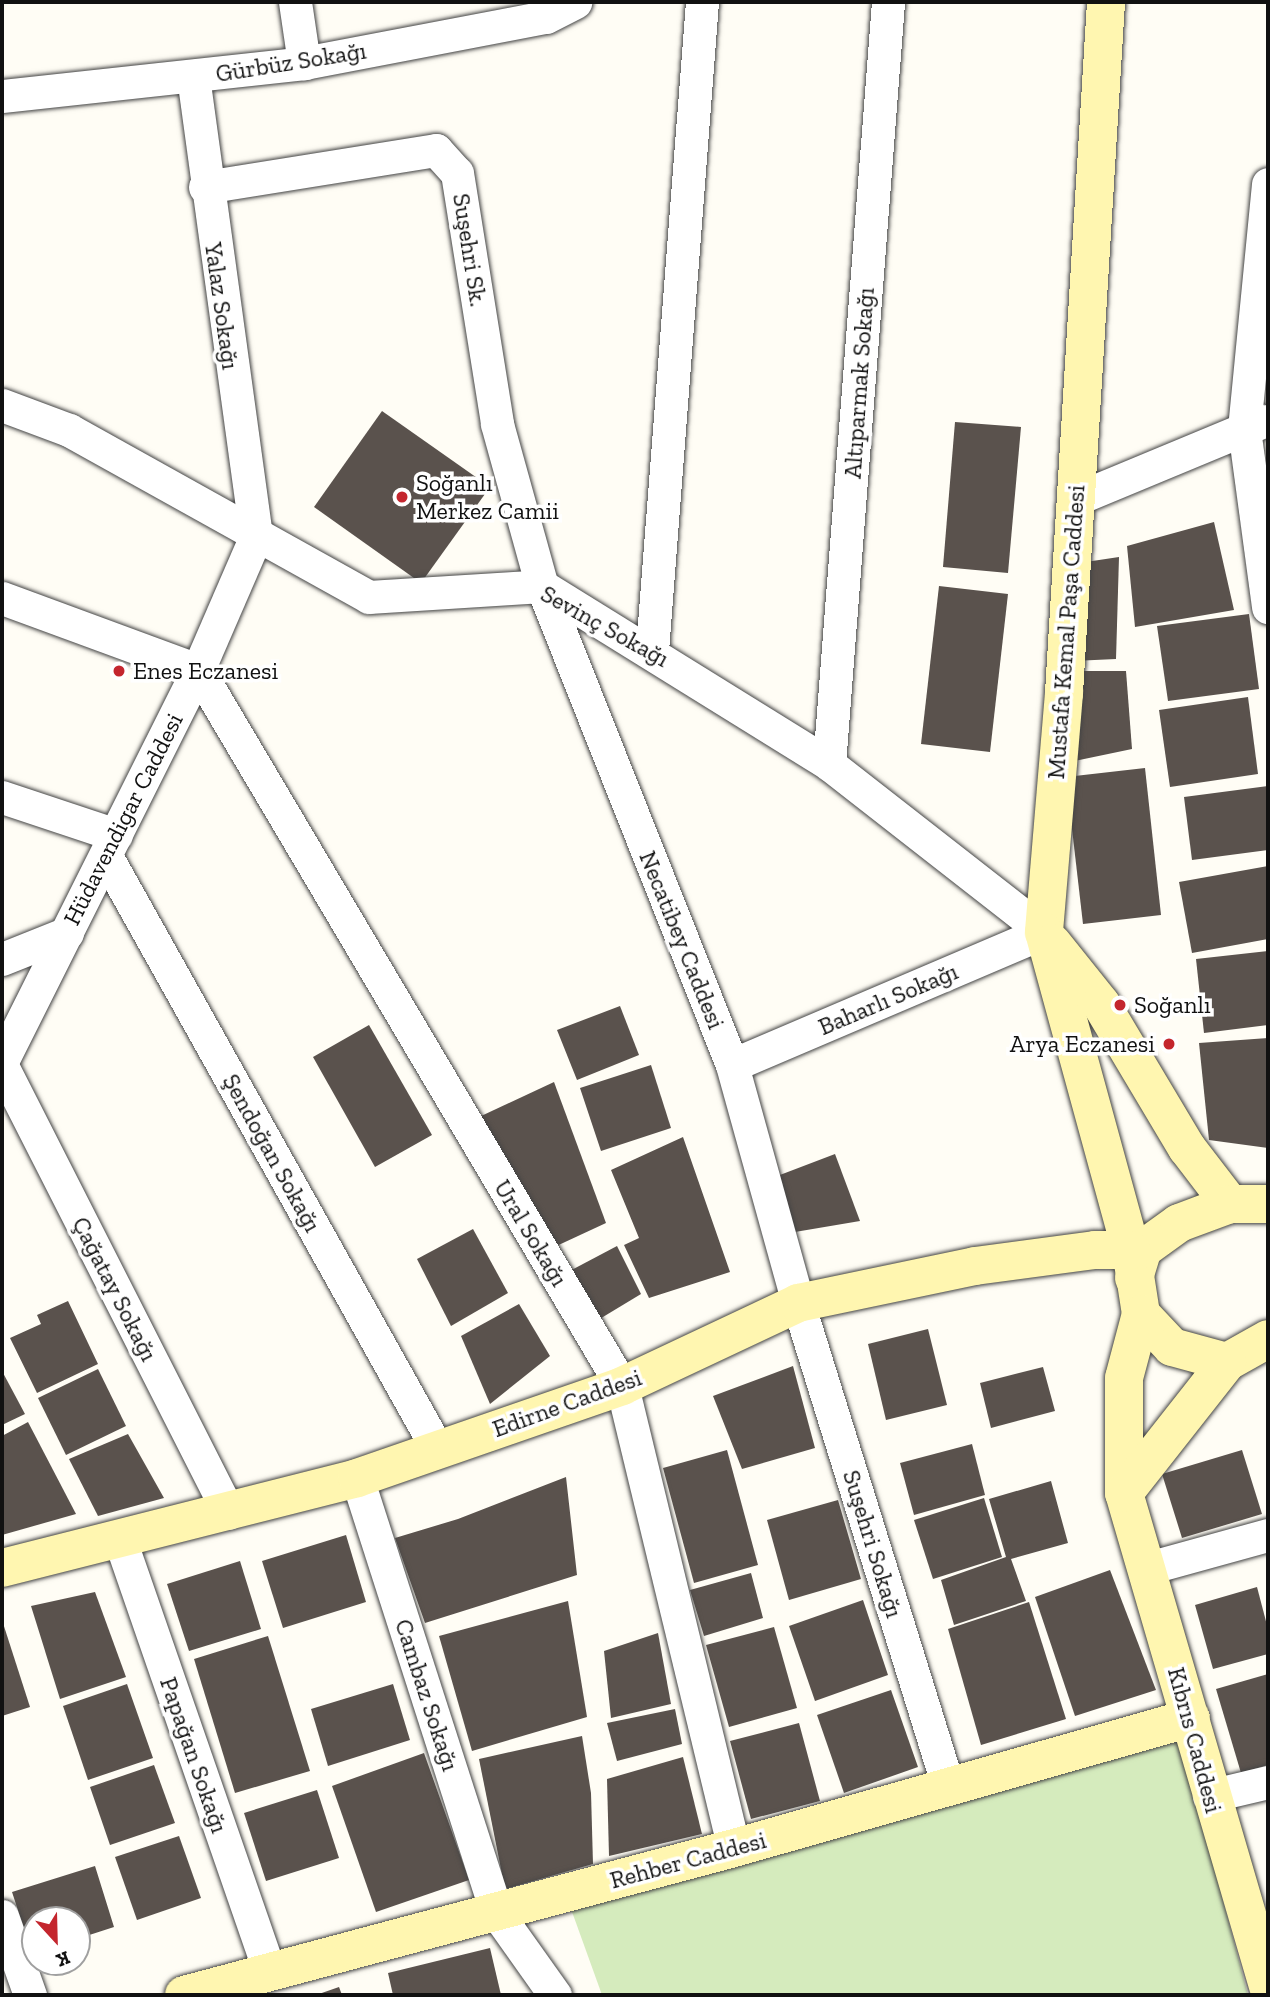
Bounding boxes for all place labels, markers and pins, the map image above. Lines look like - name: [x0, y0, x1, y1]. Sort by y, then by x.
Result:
- place label: Soğanlı Merkez Camii: [416, 469, 559, 525]
- marker: Soğanlı Merkez Camii: [394, 489, 410, 505]
- place label: Enes Eczanesi: [133, 657, 278, 685]
- marker: Enes Eczanesi: [111, 663, 127, 679]
- place label: Soğanlı: [1134, 991, 1211, 1019]
- marker: Soğanlı: [1112, 997, 1128, 1013]
- place label: Arya Eczanesi: [1010, 1030, 1155, 1058]
- marker: Arya Eczanesi: [1161, 1036, 1177, 1052]

